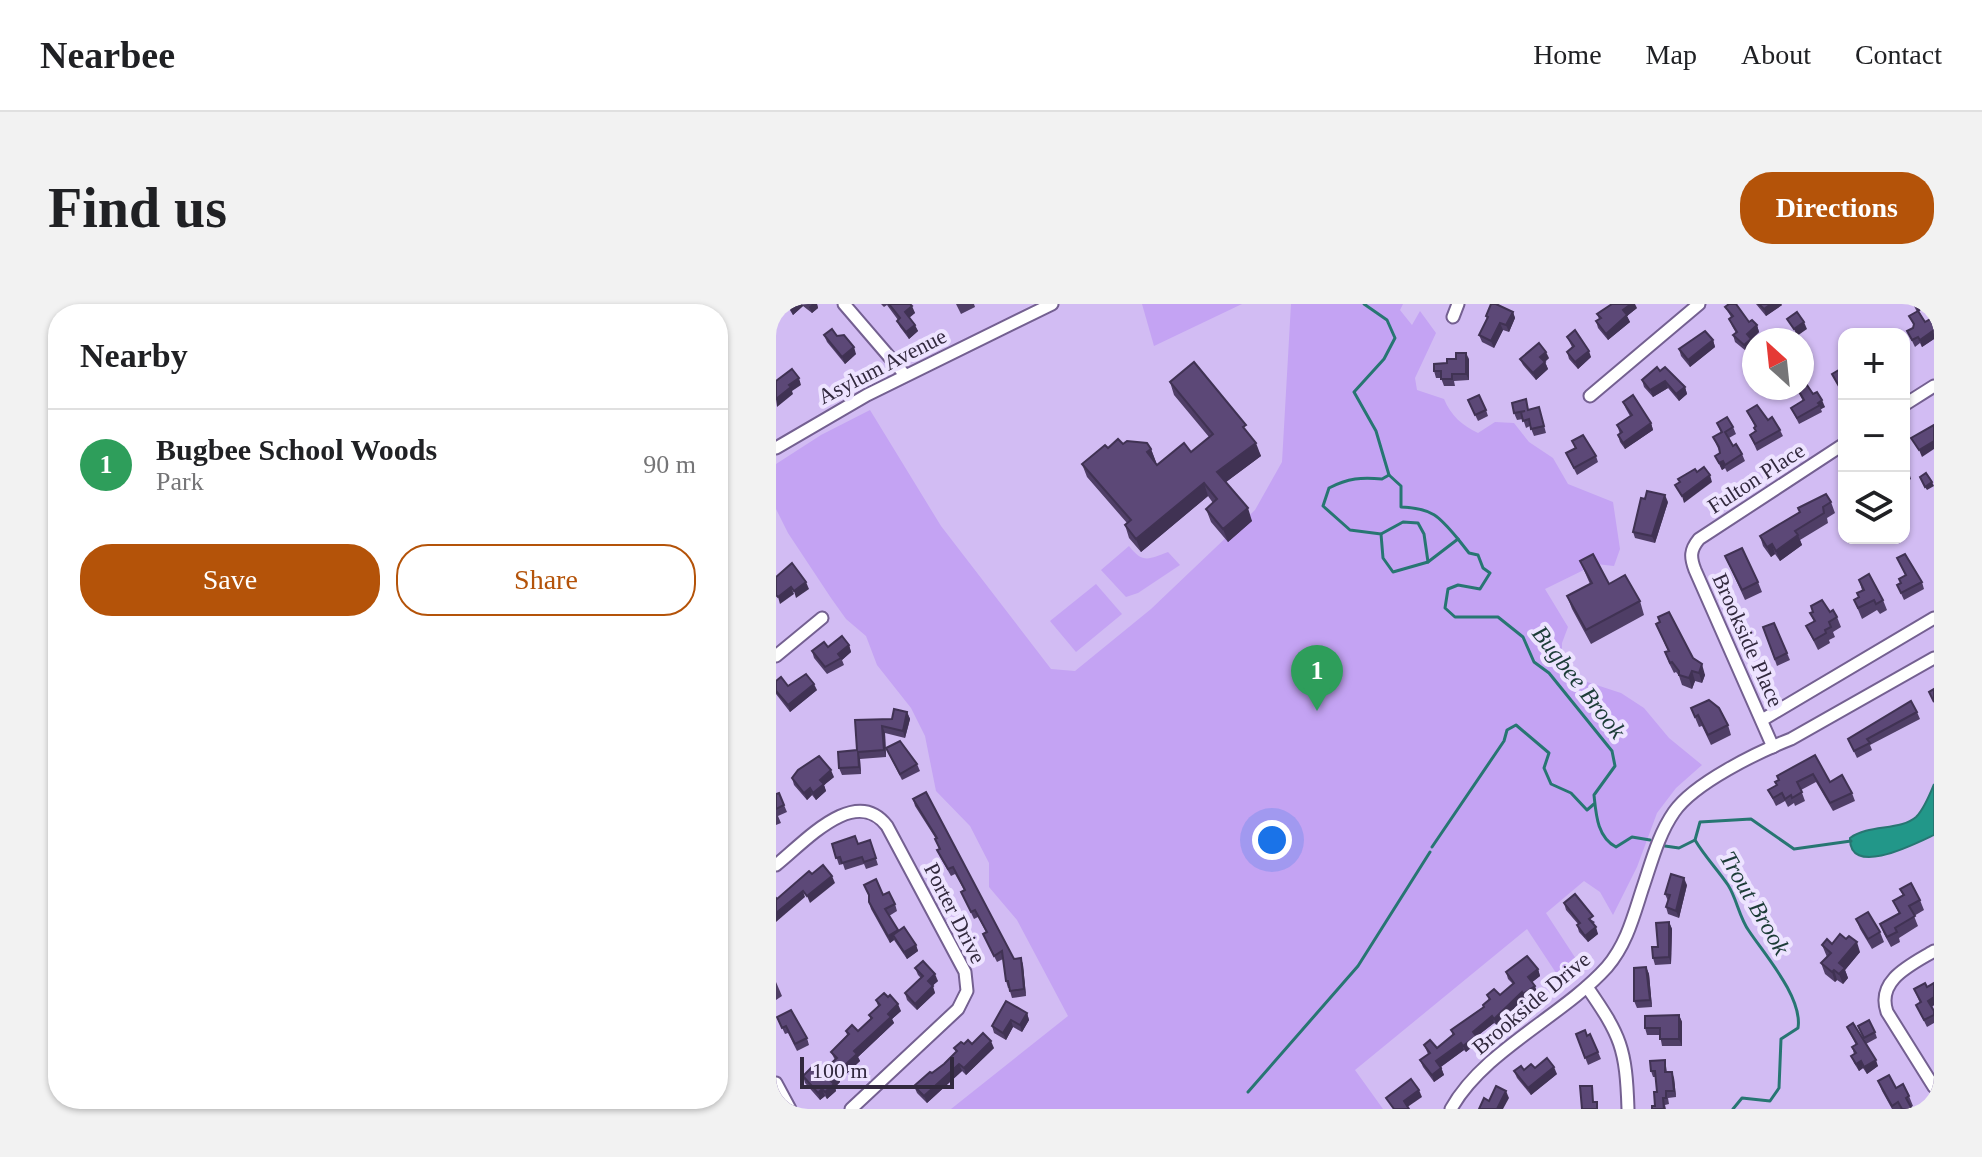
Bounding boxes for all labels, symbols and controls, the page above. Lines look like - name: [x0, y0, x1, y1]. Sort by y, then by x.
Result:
- text: Nearbee: [40, 34, 175, 76]
- text: Home: [1533, 39, 1602, 70]
- text: Map: [1646, 39, 1697, 70]
- text: About: [1741, 39, 1811, 70]
- text: Contact: [1855, 39, 1942, 70]
- button: Directions: [1740, 172, 1934, 244]
- text: Find us: [48, 177, 227, 239]
- street label: Asylum Avenue: [814, 323, 950, 409]
- north arrow: [1742, 328, 1814, 400]
- map controls: [1838, 328, 1910, 544]
- button: +: [1838, 328, 1910, 400]
- text: Nearby: [80, 337, 188, 374]
- button: −: [1838, 400, 1910, 472]
- text: Bugbee School Woods: [156, 433, 437, 466]
- street label: Fulton Place: [1703, 437, 1809, 519]
- text: 1: [100, 450, 113, 479]
- text: 90 m: [643, 450, 696, 479]
- text: Park: [156, 467, 204, 496]
- button: layers: [1838, 472, 1910, 544]
- button: Save: [80, 544, 380, 616]
- button: Share: [396, 544, 696, 616]
- street label: Brookside Place: [1707, 569, 1789, 711]
- water label: Bugbee Brook: [1527, 621, 1631, 744]
- pin: 1: [1291, 645, 1343, 711]
- your location: [1252, 820, 1292, 860]
- water label: Trout Brook: [1715, 847, 1795, 960]
- street label: Porter Drive: [919, 859, 991, 967]
- street label: Brookside Drive: [1467, 946, 1595, 1060]
- scale bar: [800, 1053, 954, 1089]
- text: 100 m: [812, 1058, 868, 1083]

